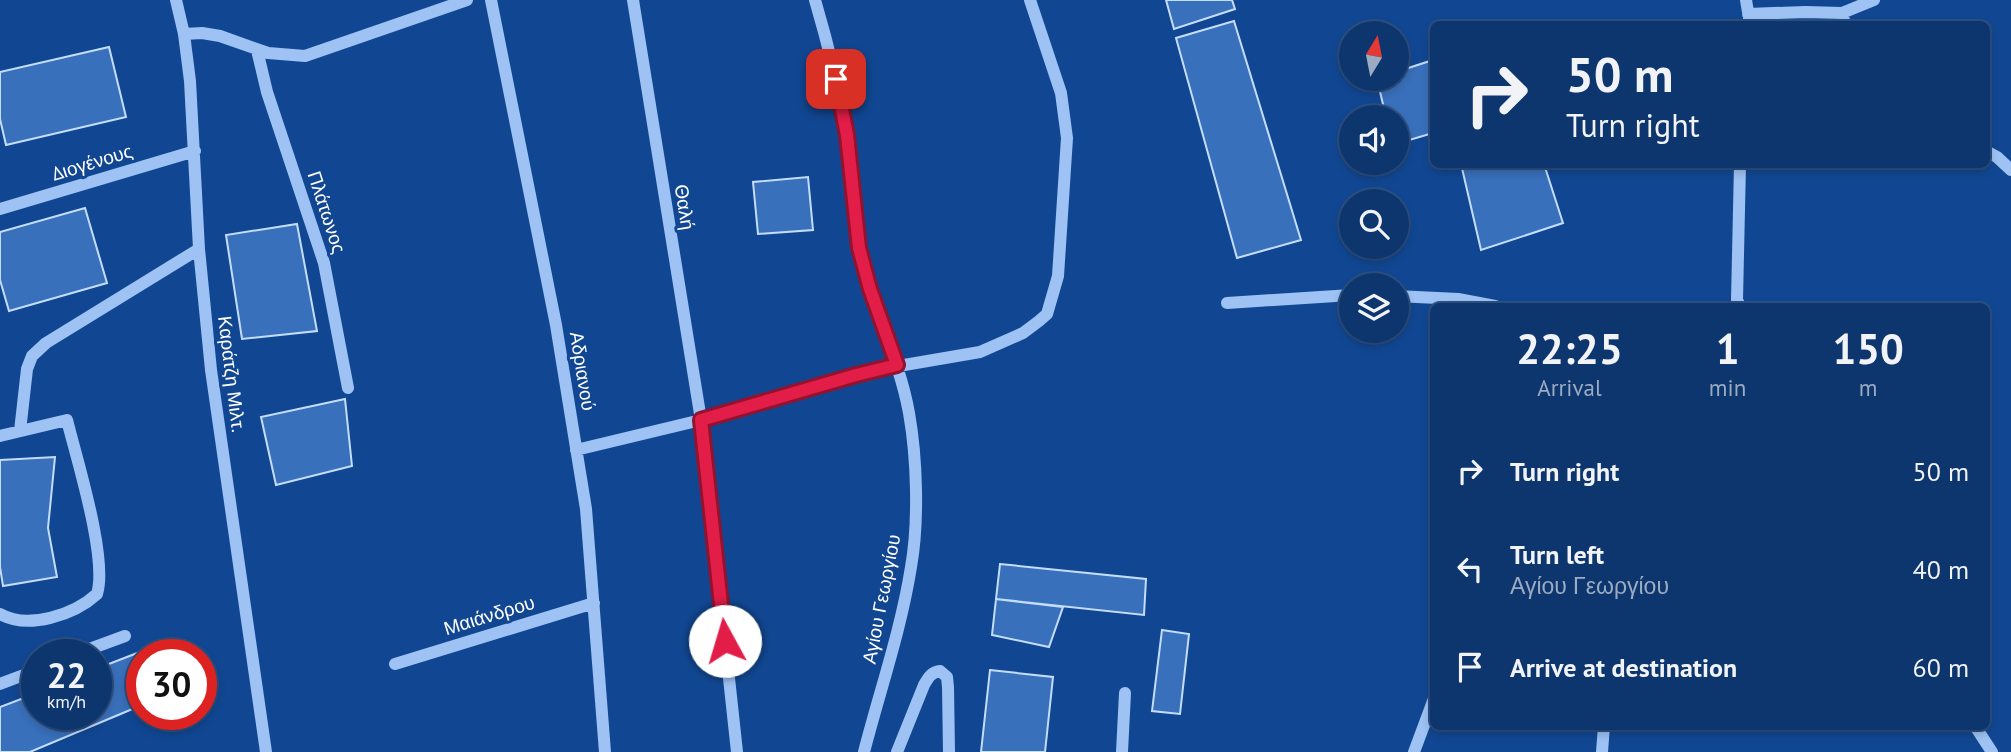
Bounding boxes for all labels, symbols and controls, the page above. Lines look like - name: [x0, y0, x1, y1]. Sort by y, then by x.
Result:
- north arrow: [1339, 21, 1409, 91]
- map controls: [1339, 21, 1409, 343]
- text: 50 m: [1566, 42, 1673, 106]
- pin: [806, 49, 866, 109]
- icon: right: [1451, 49, 1542, 140]
- icon: arrive: [817, 60, 855, 98]
- text: Turn right: [1566, 104, 1700, 146]
- button: sound: [1339, 105, 1409, 175]
- street label: Διογένους: [49, 138, 135, 186]
- street label: Πλάτωνος: [302, 168, 352, 256]
- street label: Θαλή: [670, 182, 700, 232]
- button: search: [1339, 189, 1409, 259]
- button: layers: [1339, 273, 1409, 343]
- street label: Καράτζη Μιλτ.: [213, 314, 251, 434]
- text: 22:25: [1516, 321, 1623, 376]
- text: 1: [1716, 321, 1739, 376]
- text: 150: [1832, 321, 1904, 376]
- street label: Αδριανού: [565, 330, 601, 412]
- text: Arrival: [1537, 373, 1602, 402]
- text: min: [1709, 373, 1746, 402]
- text: m: [1859, 373, 1877, 402]
- icon: right: [1451, 452, 1489, 490]
- text: Turn right: [1510, 455, 1619, 488]
- text: 50 m: [1913, 455, 1969, 488]
- street label: Αγίου Γεωργίου: [857, 532, 905, 666]
- text: Turn left: [1510, 538, 1604, 571]
- icon: left: [1451, 550, 1489, 588]
- text: 40 m: [1913, 553, 1969, 586]
- text: Αγίου Γεωργίου: [1510, 571, 1669, 600]
- street label: Μαιάνδρου: [441, 590, 537, 640]
- position arrow: [688, 604, 762, 678]
- speed limit sign: 30: [126, 639, 217, 730]
- icon: arrive: [1451, 648, 1489, 686]
- text: Arrive at destination: [1510, 651, 1737, 684]
- text: 60 m: [1913, 651, 1969, 684]
- text: 22: [47, 652, 86, 698]
- text: km/h: [47, 690, 86, 713]

